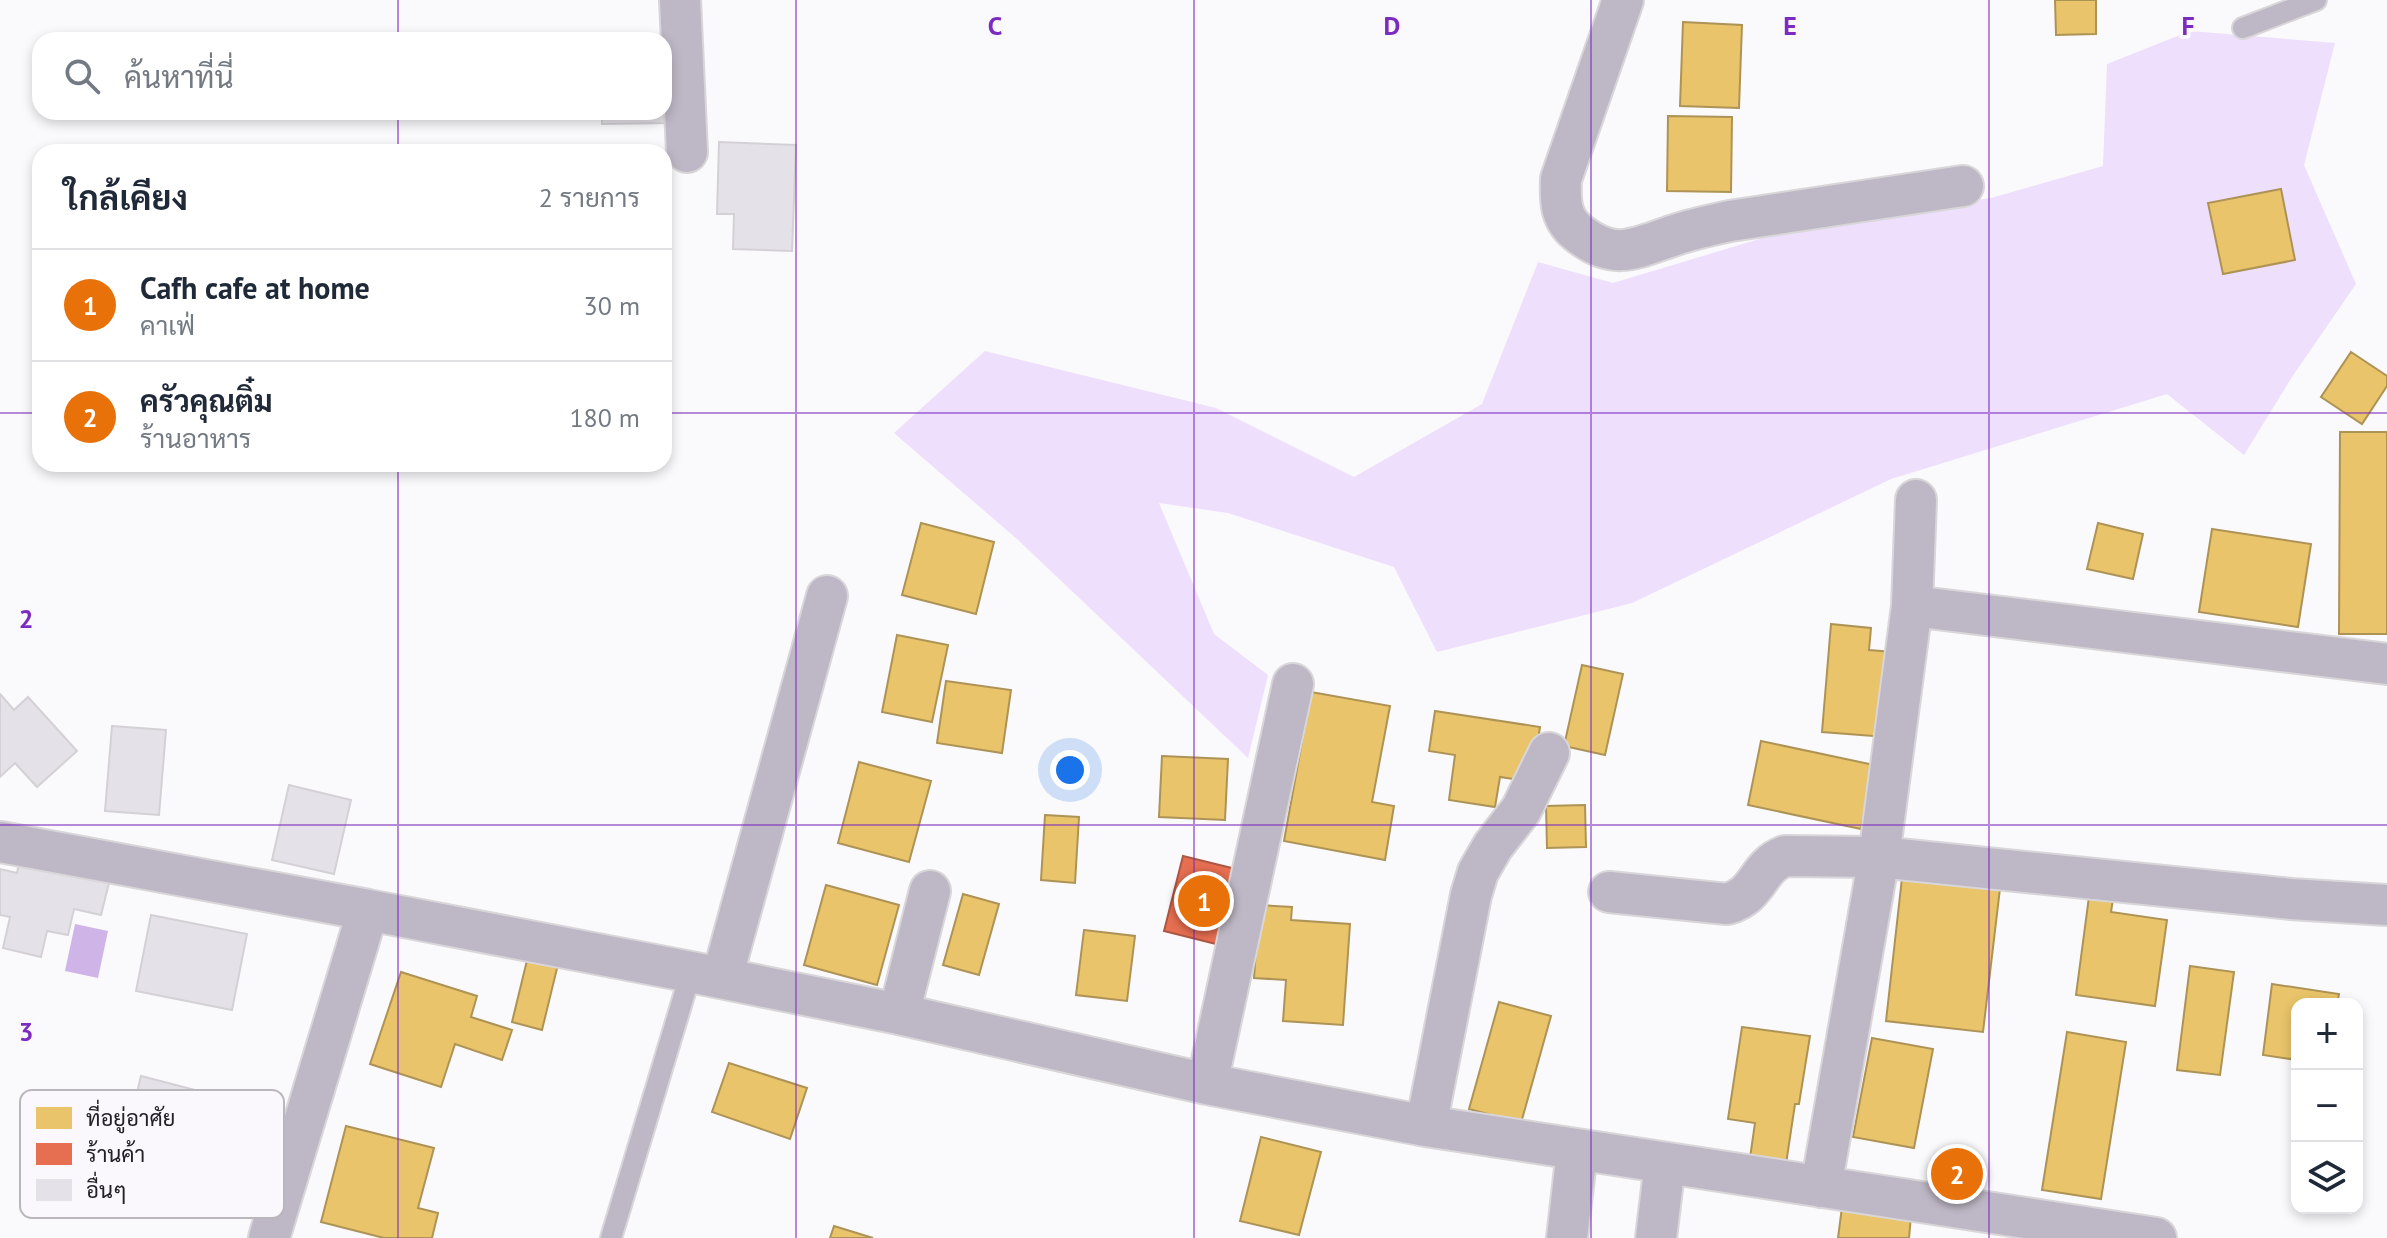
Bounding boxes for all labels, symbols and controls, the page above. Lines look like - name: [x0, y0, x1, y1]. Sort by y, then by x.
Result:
- text: C: [988, 9, 1002, 42]
- text: D: [1384, 9, 1400, 42]
- text: E: [1783, 9, 1797, 42]
- text: F: [2181, 9, 2195, 42]
- search box: [32, 32, 672, 120]
- icon: search: [60, 54, 104, 98]
- text: ค้นหาที่นี่: [124, 57, 234, 96]
- text: ใกล้เคียง: [64, 175, 188, 219]
- text: 2 รายการ: [539, 181, 640, 214]
- text: Cafh cafe at home: [140, 268, 370, 307]
- text: 1: [83, 289, 97, 322]
- text: 30 m: [584, 289, 640, 322]
- text: คาเฟ่: [140, 309, 195, 342]
- text: ครัวคุณติ๋ม: [140, 381, 273, 420]
- text: 2: [83, 401, 97, 434]
- text: 180 m: [569, 401, 640, 434]
- text: ร้านอาหาร: [140, 422, 251, 455]
- text: 2: [19, 602, 33, 635]
- your location: [1050, 750, 1090, 790]
- pin: 1: [1178, 871, 1230, 931]
- map controls: [2291, 998, 2363, 1214]
- button: +: [2291, 998, 2363, 1070]
- text: 3: [19, 1015, 33, 1048]
- button: −: [2291, 1070, 2363, 1142]
- legend: [20, 1090, 284, 1218]
- text: ที่อยู่อาศัย: [86, 1099, 175, 1134]
- text: ร้านค้า: [86, 1140, 145, 1168]
- button: layers: [2291, 1142, 2363, 1214]
- pin: 2: [1931, 1144, 1983, 1204]
- text: อื่นๆ: [86, 1171, 127, 1204]

